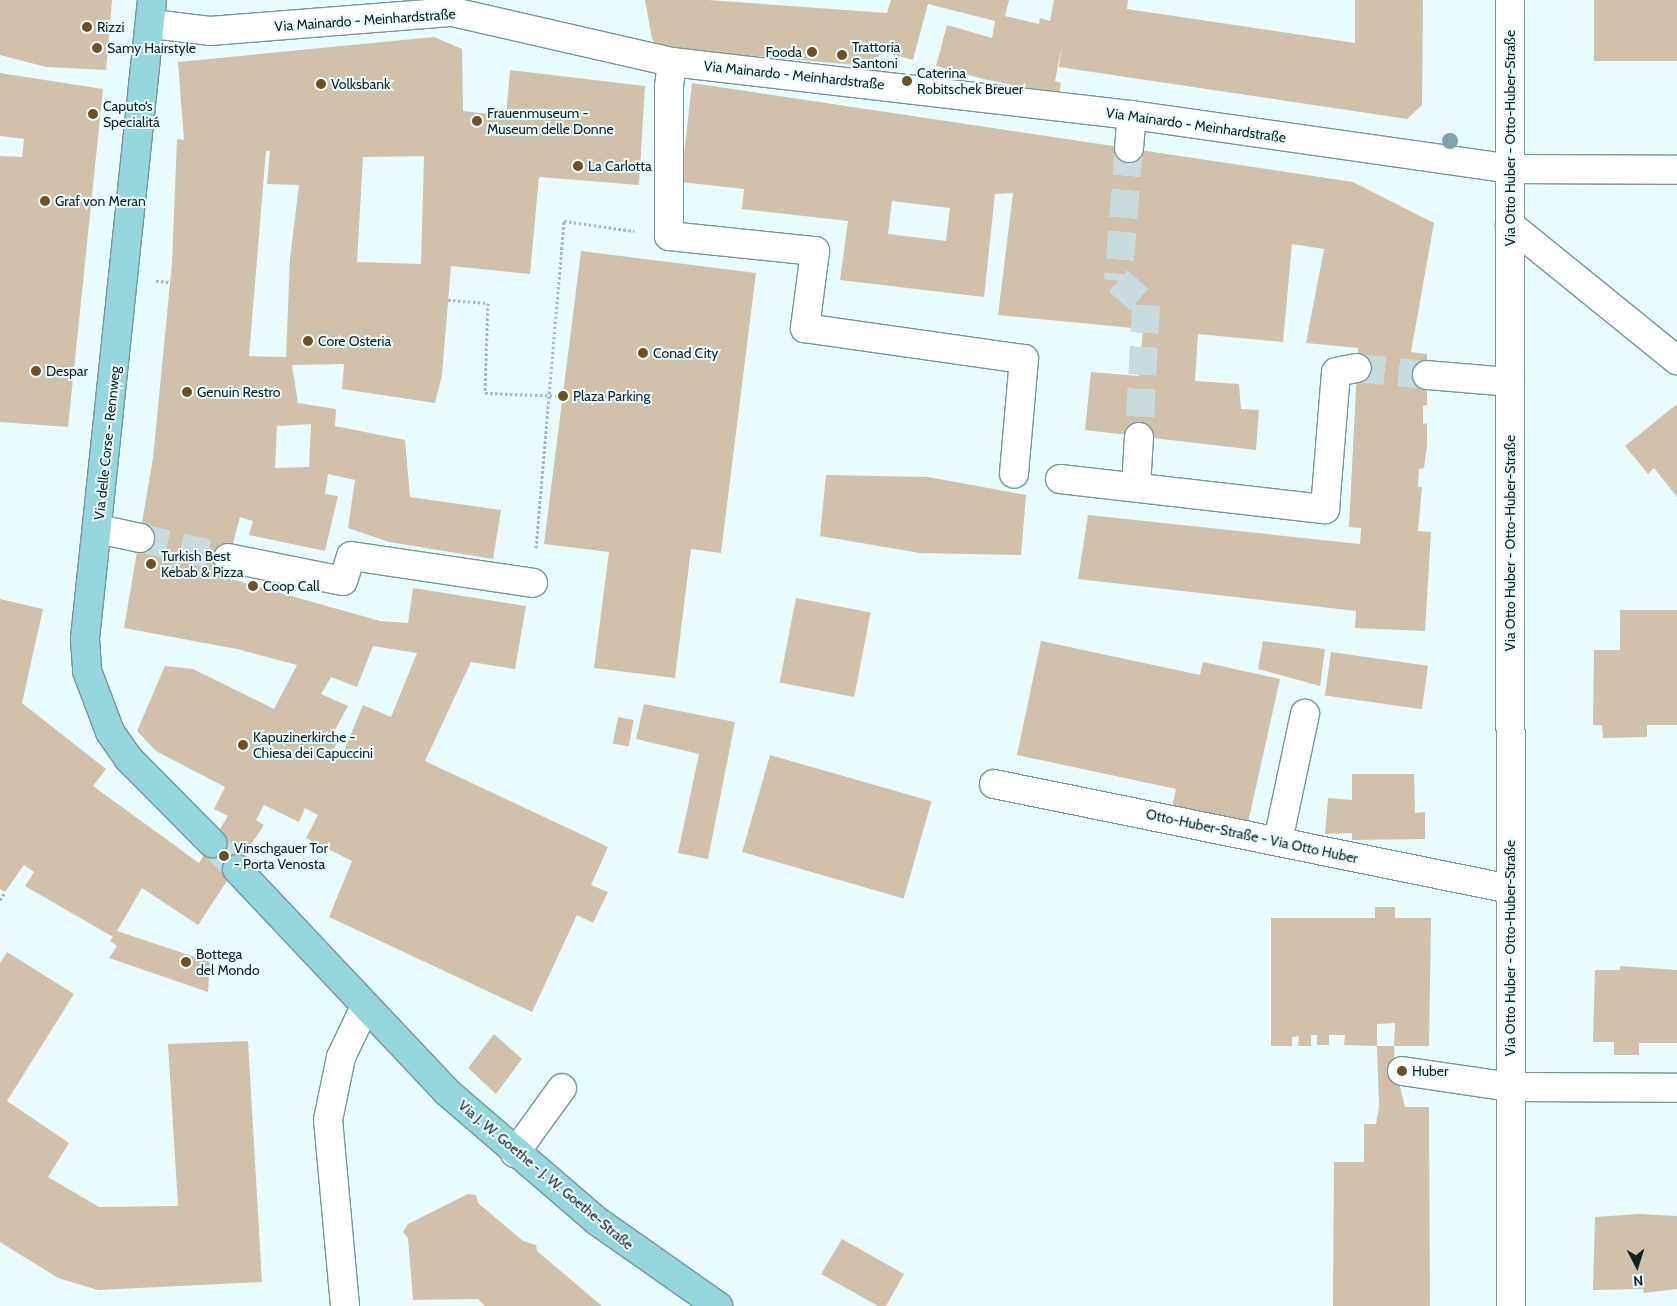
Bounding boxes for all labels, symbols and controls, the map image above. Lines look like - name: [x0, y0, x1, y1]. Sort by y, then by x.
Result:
- street label: Via Mainardo - Meinhardstraße: [274, 5, 456, 35]
- place label: Rizzi: [97, 19, 124, 35]
- marker: Rizzi: [81, 21, 93, 33]
- street label: Via Otto Huber - Otto-Huber-Straße: [1502, 30, 1518, 246]
- place label: Trattoria Santoni: [852, 39, 900, 72]
- place label: Samy Hairstyle: [107, 40, 196, 56]
- marker: Samy Hairstyle: [91, 42, 103, 54]
- place label: Fooda: [765, 44, 802, 60]
- marker: Fooda: [806, 46, 818, 58]
- marker: Trattoria Santoni: [836, 49, 848, 61]
- street label: Via Mainardo - Meinhardstraße: [703, 57, 885, 93]
- place label: Caterina Robitschek Breuer: [917, 65, 1023, 98]
- marker: Caterina Robitschek Breuer: [901, 75, 913, 87]
- place label: Volksbank: [331, 76, 390, 92]
- marker: Volksbank: [315, 78, 327, 90]
- place label: Caputo‘s Specialitá: [103, 98, 160, 130]
- street label: Via Mainardo - Meinhardstraße: [1105, 104, 1287, 146]
- place label: Frauenmuseum - Museum delle Donne: [487, 105, 614, 138]
- marker: Caputo‘s Specialitá: [87, 108, 99, 120]
- marker: Frauenmuseum - Museum delle Donne: [471, 115, 483, 127]
- place label: La Carlotta: [588, 158, 652, 174]
- marker: La Carlotta: [572, 160, 584, 172]
- place label: Graf von Meran: [55, 193, 146, 209]
- marker: Graf von Meran: [39, 195, 51, 207]
- place label: Core Osteria: [318, 333, 391, 349]
- marker: Core Osteria: [302, 335, 314, 347]
- place label: Conad City: [653, 345, 718, 361]
- marker: Conad City: [637, 347, 649, 359]
- place label: Despar: [46, 363, 88, 379]
- marker: Despar: [30, 365, 42, 377]
- street label: Via delle Corse - Rennweg: [91, 365, 123, 521]
- place label: Genuin Restro: [197, 384, 280, 400]
- marker: Genuin Restro: [181, 386, 193, 398]
- place label: Plaza Parking: [573, 388, 650, 404]
- marker: Plaza Parking: [557, 390, 569, 402]
- street label: Via Otto Huber - Otto-Huber-Straße: [1502, 435, 1518, 651]
- place label: Turkish Best Kebab & Pizza: [161, 548, 244, 580]
- marker: Turkish Best Kebab & Pizza: [145, 558, 157, 570]
- place label: Coop Call: [263, 578, 320, 594]
- marker: Coop Call: [247, 580, 259, 592]
- place label: Kapuzinerkirche - Chiesa dei Capuccini: [253, 729, 373, 762]
- marker: Kapuzinerkirche - Chiesa dei Capuccini: [237, 739, 249, 751]
- street label: Otto-Huber-Straße - Via Otto Huber: [1144, 805, 1360, 867]
- place label: Vinschgauer Tor - Porta Venosta: [234, 840, 328, 872]
- street label: Via Otto Huber - Otto-Huber-Straße: [1502, 840, 1518, 1056]
- marker: Vinschgauer Tor - Porta Venosta: [218, 850, 230, 862]
- place label: Bottega del Mondo: [196, 946, 260, 979]
- marker: Bottega del Mondo: [180, 956, 192, 968]
- place label: Huber: [1412, 1063, 1448, 1079]
- marker: Huber: [1396, 1065, 1408, 1077]
- street label: Via J. W. Goethe - J. W. Goethe-Straße: [455, 1097, 637, 1253]
- north arrow: [1612, 1241, 1662, 1291]
- text: N: [1633, 1272, 1644, 1290]

